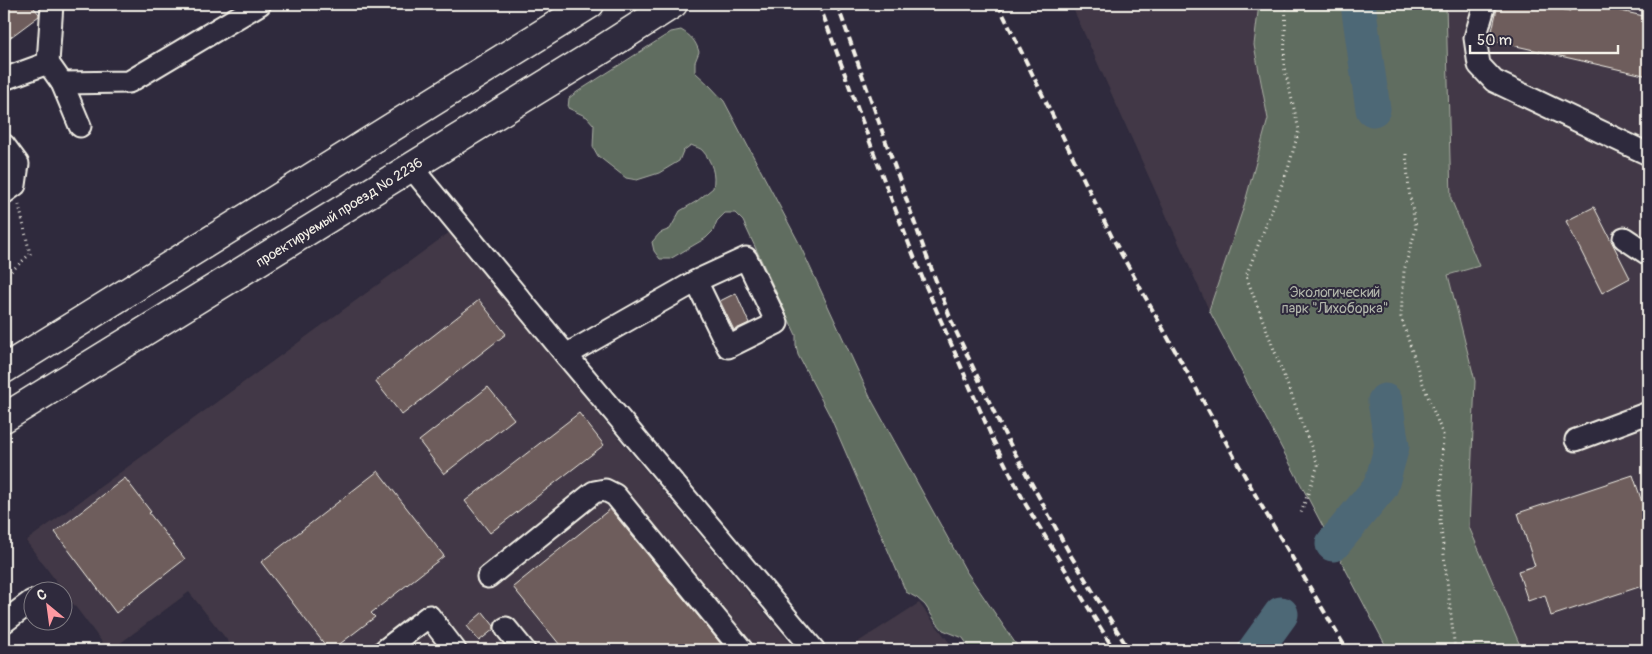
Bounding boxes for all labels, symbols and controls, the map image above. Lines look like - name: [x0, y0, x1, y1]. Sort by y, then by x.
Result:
- scale bar: [1470, 22, 1617, 54]
- text: 50 m: [1477, 31, 1512, 50]
- street label: проектируемый проезд № 2236: [253, 154, 426, 271]
- park label: Экологический парк "Лихоборка": [1282, 284, 1388, 317]
- north arrow: [22, 582, 72, 632]
- text: С: [34, 585, 50, 605]

